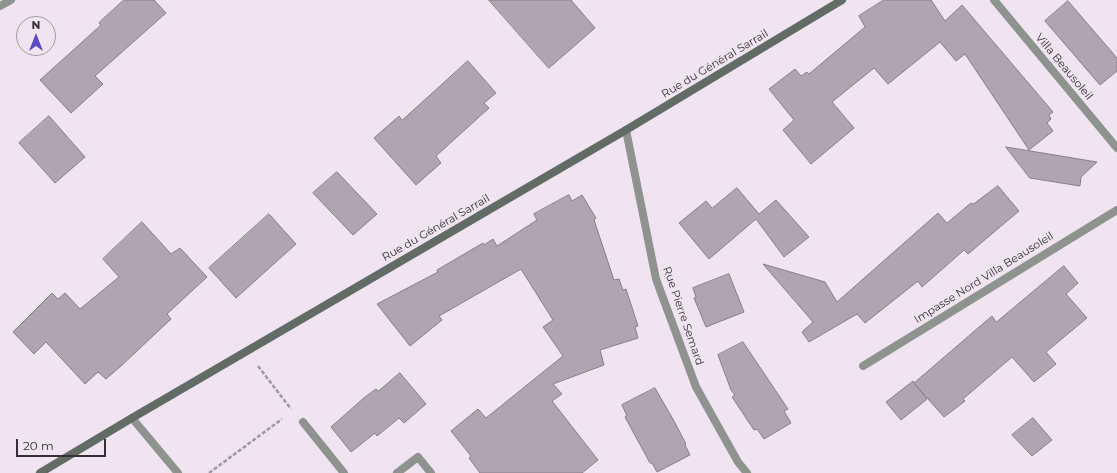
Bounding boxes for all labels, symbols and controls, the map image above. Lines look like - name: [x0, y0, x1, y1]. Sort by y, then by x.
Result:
- north arrow: [16, 16, 56, 56]
- text: N: [32, 18, 40, 32]
- street label: Rue du Général Sarrail: [659, 27, 771, 101]
- street label: Villa Beausoleil: [1033, 31, 1095, 103]
- street label: Rue du Général Sarrail: [380, 192, 492, 264]
- street label: Impasse Nord Villa Beausoleil: [912, 230, 1056, 326]
- street label: Rue Pierre Semard: [660, 265, 706, 367]
- scale bar: [18, 431, 108, 457]
- text: 20 m: [23, 438, 54, 453]

